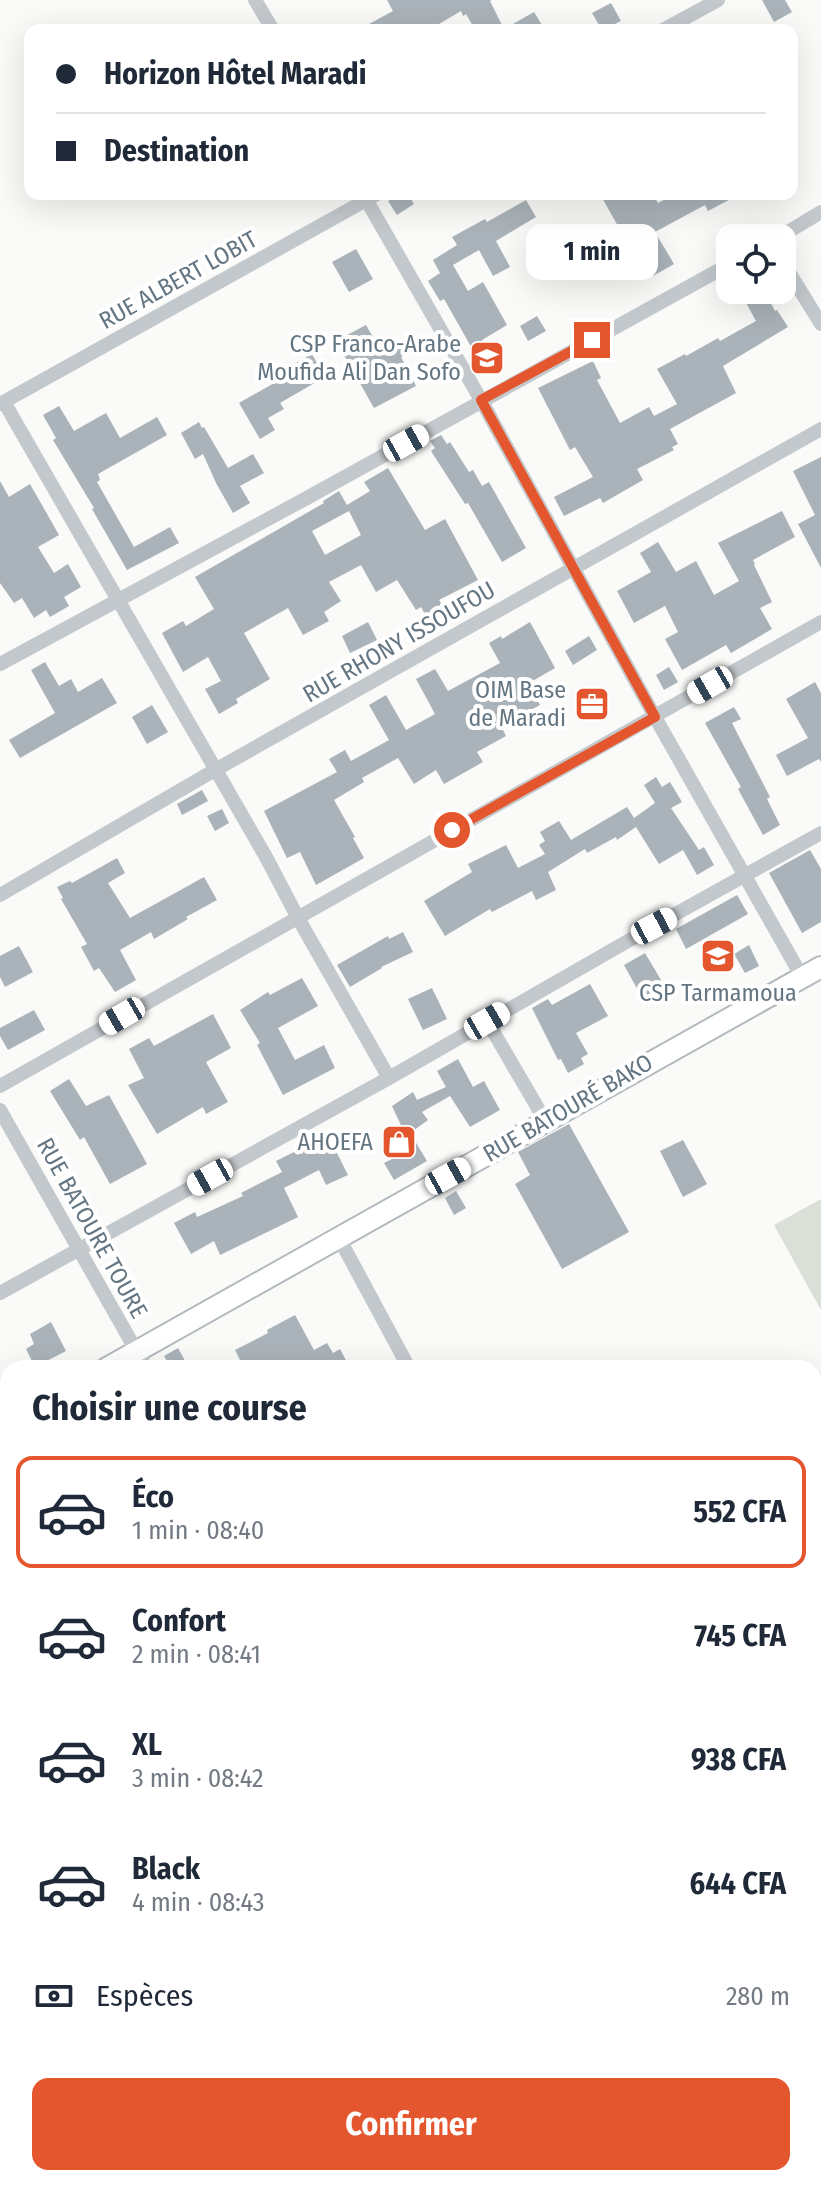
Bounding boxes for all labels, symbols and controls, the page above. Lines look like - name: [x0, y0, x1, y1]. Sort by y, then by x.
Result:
- text: Horizon Hôtel Maradi: [104, 56, 366, 92]
- text: Destination: [104, 133, 249, 169]
- callout: 1 min: [526, 224, 658, 280]
- map controls: [716, 224, 796, 304]
- button: locate: [716, 224, 796, 304]
- street label: RUE ALBERT LOBIT: [94, 225, 262, 335]
- text: 1 min: [564, 236, 620, 267]
- route end: [574, 322, 610, 358]
- place label: CSP Franco-Arabe Moufida Ali Dan Sofo: [257, 330, 461, 386]
- school or university icon: CSP Franco-Arabe Moufida Ali Dan Sofo: [468, 339, 506, 377]
- car: [379, 421, 433, 465]
- street label: RUE RHONY ISSOUFOU: [298, 576, 500, 708]
- car: [683, 663, 737, 707]
- place label: OIM Base de Maradi: [469, 676, 566, 732]
- office icon: OIM Base de Maradi: [573, 685, 611, 723]
- route start: [434, 812, 470, 848]
- car: [627, 904, 681, 948]
- school or university icon: CSP Tarmamoua: [699, 937, 737, 975]
- place label: CSP Tarmamoua: [639, 979, 797, 1007]
- car: [95, 994, 149, 1038]
- car: [460, 999, 514, 1043]
- street label: RUE BATOURÉ BAKO: [478, 1047, 658, 1168]
- shop icon: AHOEFA: [380, 1123, 418, 1161]
- place label: AHOEFA: [298, 1128, 373, 1156]
- street label: RUE BATOURE TOURE: [31, 1133, 153, 1323]
- car: [421, 1154, 475, 1198]
- car: [183, 1155, 237, 1199]
- text: Choisir une course: [32, 1386, 307, 1430]
- icon: car: [36, 1476, 108, 1548]
- text: Éco: [132, 1479, 174, 1515]
- text: 552 CFA: [693, 1494, 786, 1530]
- text: 1 min · 08:40: [132, 1515, 264, 1546]
- icon: car: [36, 1600, 108, 1672]
- text: Confort: [132, 1603, 226, 1639]
- text: 745 CFA: [694, 1618, 786, 1654]
- text: 2 min · 08:41: [132, 1639, 261, 1670]
- icon: car: [36, 1724, 108, 1796]
- text: XL: [132, 1727, 162, 1763]
- text: 938 CFA: [691, 1742, 786, 1778]
- text: 3 min · 08:42: [132, 1763, 263, 1794]
- icon: car: [36, 1848, 108, 1920]
- text: Black: [132, 1851, 200, 1887]
- text: 644 CFA: [689, 1866, 786, 1902]
- text: 4 min · 08:43: [132, 1887, 265, 1918]
- icon: cash: [32, 1974, 76, 2018]
- text: Espèces: [96, 1978, 193, 2014]
- text: 280 m: [726, 1981, 790, 2012]
- button: Confirmer: [32, 2078, 790, 2170]

